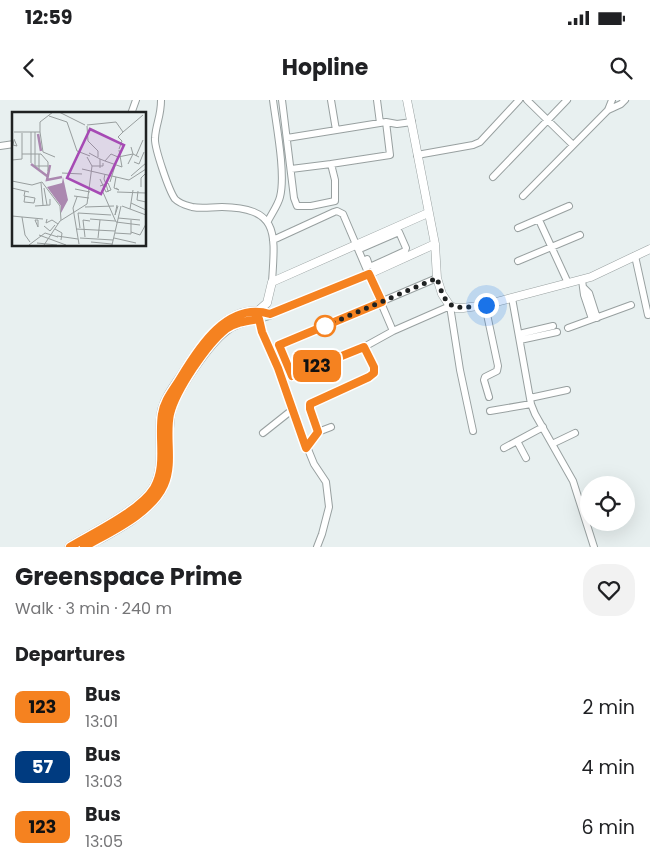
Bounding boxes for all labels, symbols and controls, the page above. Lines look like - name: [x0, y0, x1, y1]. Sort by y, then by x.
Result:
- text: 12:59: [25, 4, 72, 31]
- text: Hopline: [282, 52, 368, 83]
- icon: back: [15, 54, 43, 82]
- icon: search: [607, 54, 635, 82]
- inset map: [12, 112, 146, 246]
- your location: [474, 293, 499, 318]
- unlabelled marker: [314, 315, 336, 337]
- line badge: 123: [288, 350, 346, 382]
- text: 123: [303, 353, 331, 378]
- map controls: [580, 476, 635, 531]
- button: locate: [580, 476, 635, 531]
- text: Greenspace Prime: [15, 560, 242, 593]
- button: heart: [583, 564, 635, 616]
- text: Walk · 3 min · 240 m: [15, 597, 172, 620]
- text: Departures: [15, 641, 125, 668]
- text: Bus: [85, 681, 121, 708]
- text: 123: [29, 694, 56, 719]
- text: 2 min: [583, 694, 635, 721]
- text: 13:01: [85, 710, 118, 733]
- text: Bus: [85, 741, 121, 768]
- text: 57: [32, 754, 53, 779]
- text: 4 min: [582, 754, 635, 781]
- text: 13:03: [85, 770, 122, 793]
- text: Bus: [85, 801, 121, 828]
- text: 123: [29, 814, 56, 839]
- text: 6 min: [581, 814, 635, 841]
- text: 13:05: [85, 830, 123, 853]

